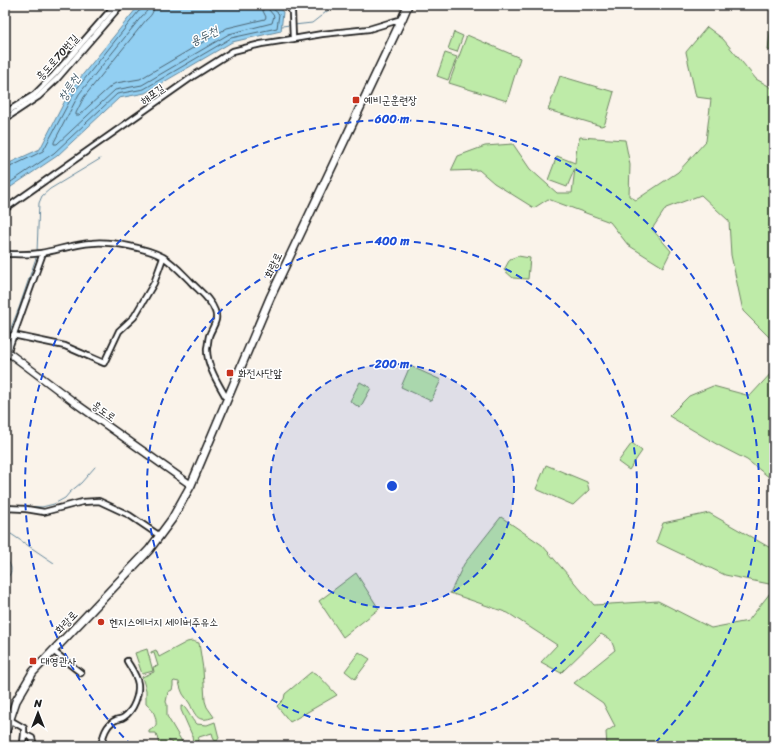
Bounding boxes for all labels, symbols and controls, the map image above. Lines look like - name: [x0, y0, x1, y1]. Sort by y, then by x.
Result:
- water label: 용두천: [186, 19, 223, 52]
- street label: 흥도로70번길: [31, 30, 84, 85]
- water label: 창릉천: [52, 69, 87, 106]
- street label: 해포길: [136, 79, 169, 110]
- place label: 예비군훈련장: [364, 91, 417, 110]
- marker: 예비군훈련장: [351, 95, 361, 105]
- text: 600 m: [374, 108, 410, 130]
- text: 400 m: [373, 230, 410, 252]
- street label: 화랑로: [259, 249, 288, 281]
- text: 200 m: [374, 353, 410, 375]
- place label: 화전사단앞: [238, 364, 282, 383]
- marker: 화전사단앞: [225, 368, 235, 378]
- street label: 흥도로: [87, 396, 120, 427]
- centre of rings: [385, 479, 399, 493]
- street label: 화랑로: [50, 606, 82, 639]
- place label: 헨지스에너지 세이버주유소: [109, 613, 218, 632]
- marker: 헨지스에너지 세이버주유소: [96, 617, 106, 627]
- place label: 대영관사: [41, 652, 77, 671]
- marker: 대영관사: [28, 656, 38, 666]
- north arrow: [18, 693, 58, 733]
- text: N: [33, 694, 42, 713]

